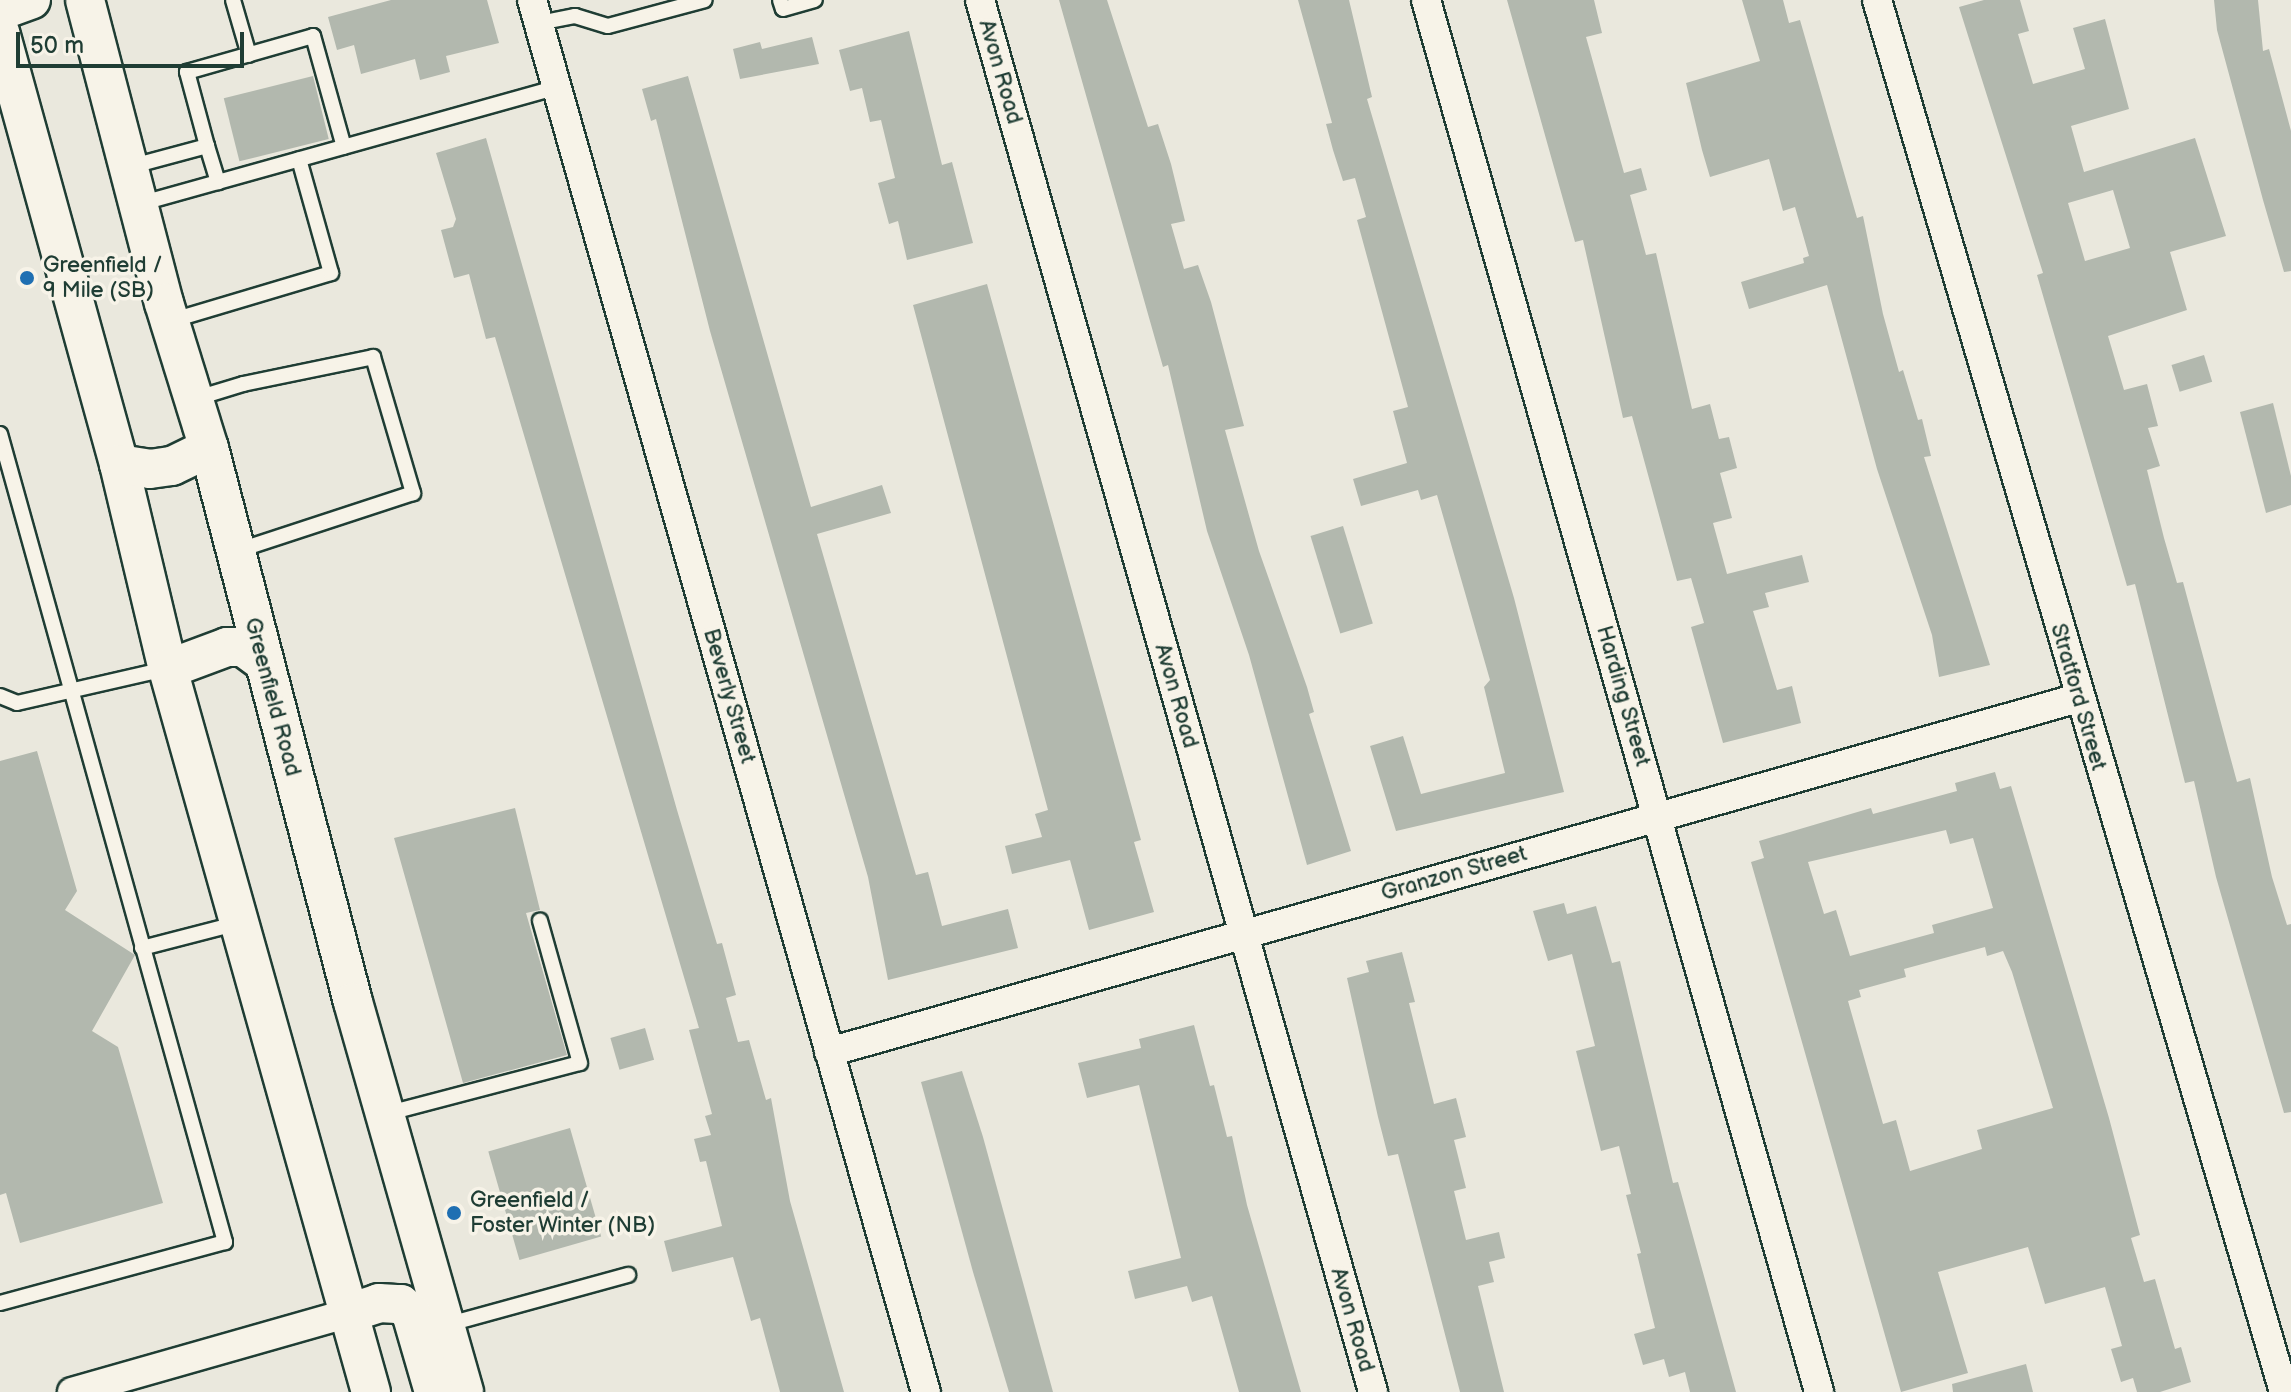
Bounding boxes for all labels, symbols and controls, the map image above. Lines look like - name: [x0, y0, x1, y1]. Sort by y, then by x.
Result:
- scale bar: [20, 16, 248, 66]
- street label: Avon Road: [973, 17, 1027, 127]
- text: 50 m: [30, 31, 84, 60]
- place label: Greenfield / 9 Mile (SB): [43, 252, 162, 304]
- marker: Greenfield / 9 Mile (SB): [18, 269, 36, 287]
- street label: Greenfield Road: [238, 615, 306, 779]
- street label: Stratford Street: [2044, 620, 2112, 774]
- street label: Harding Street: [1590, 623, 1656, 769]
- street label: Beverly Street: [697, 625, 761, 767]
- street label: Avon Road: [1149, 641, 1203, 751]
- street label: Granzon Street: [1378, 841, 1530, 907]
- place label: Greenfield / Foster Winter (NB): [470, 1187, 656, 1238]
- marker: Greenfield / Foster Winter (NB): [445, 1204, 463, 1222]
- street label: Avon Road: [1325, 1265, 1379, 1375]

